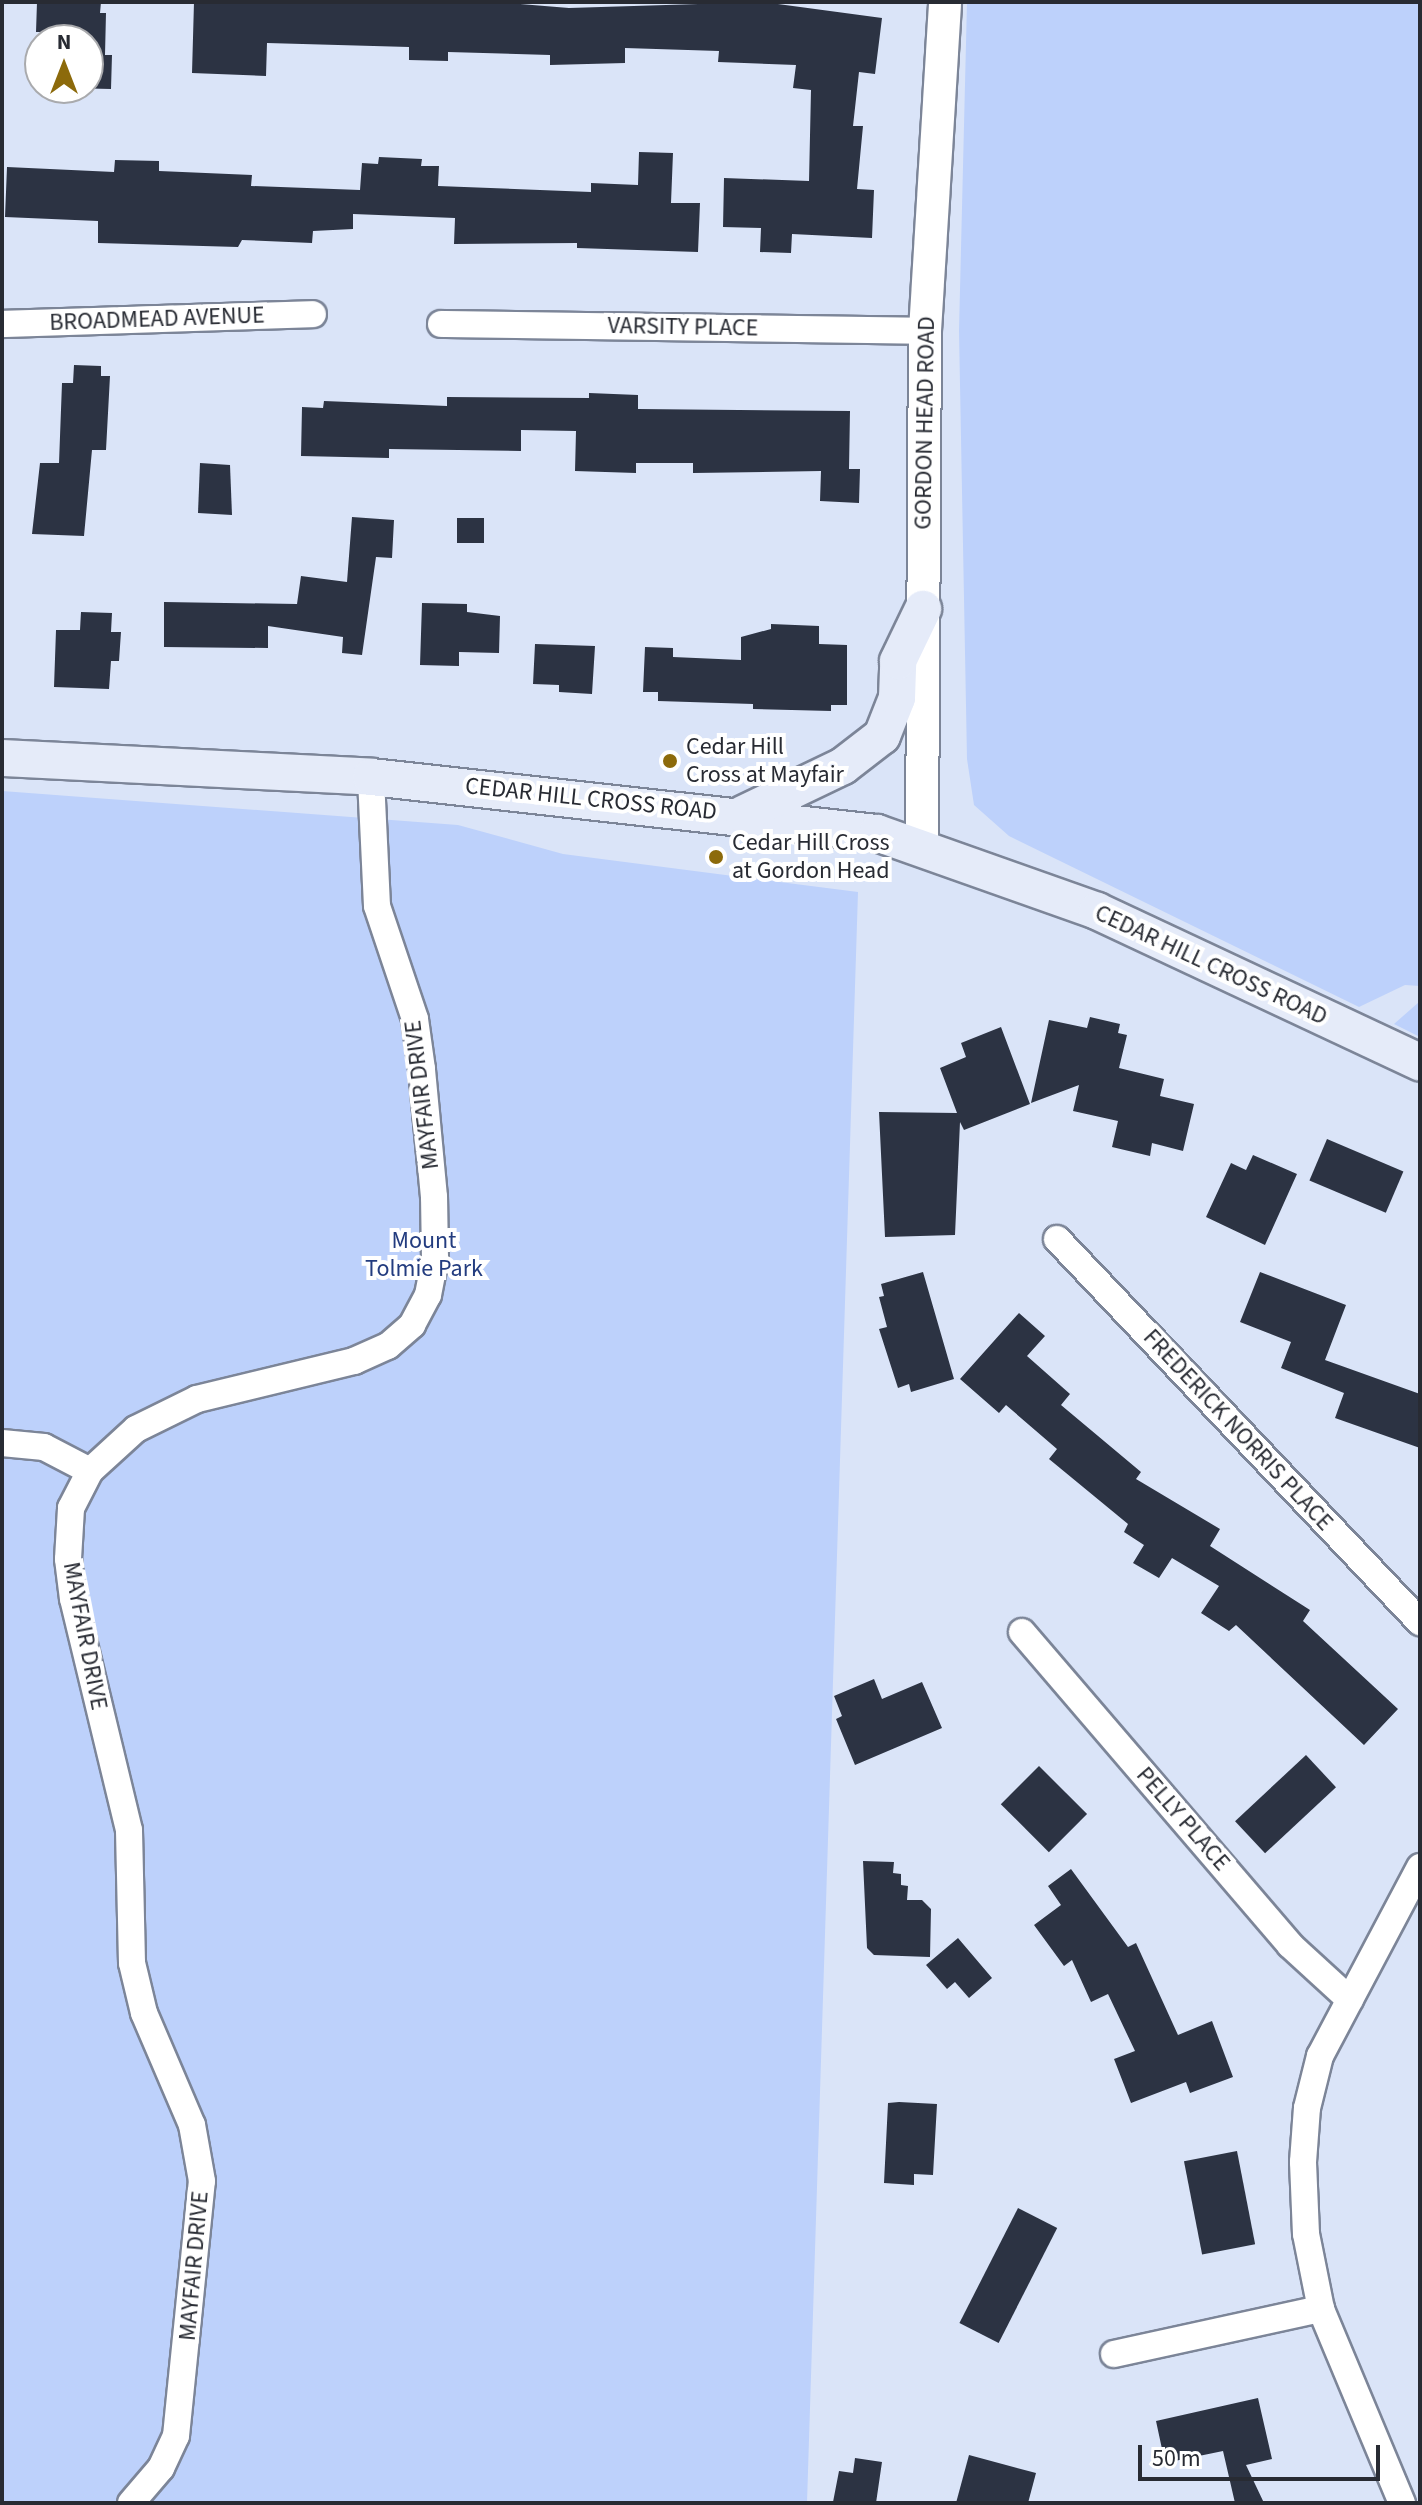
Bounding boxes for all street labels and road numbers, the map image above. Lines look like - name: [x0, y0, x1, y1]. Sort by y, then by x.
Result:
- street label: BROADMEAD AVENUE: [49, 301, 265, 337]
- street label: VARSITY PLACE: [607, 311, 759, 343]
- street label: GORDON HEAD ROAD: [909, 316, 941, 530]
- street label: CEDAR HILL CROSS ROAD: [464, 771, 718, 827]
- street label: CEDAR HILL CROSS ROAD: [1090, 898, 1332, 1032]
- street label: MAYFAIR DRIVE: [399, 1019, 445, 1171]
- street label: FREDERICK NORRIS PLACE: [1137, 1323, 1339, 1537]
- street label: MAYFAIR DRIVE: [57, 1560, 113, 1712]
- street label: PELLY PLACE: [1130, 1761, 1236, 1877]
- street label: MAYFAIR DRIVE: [173, 2190, 215, 2342]

